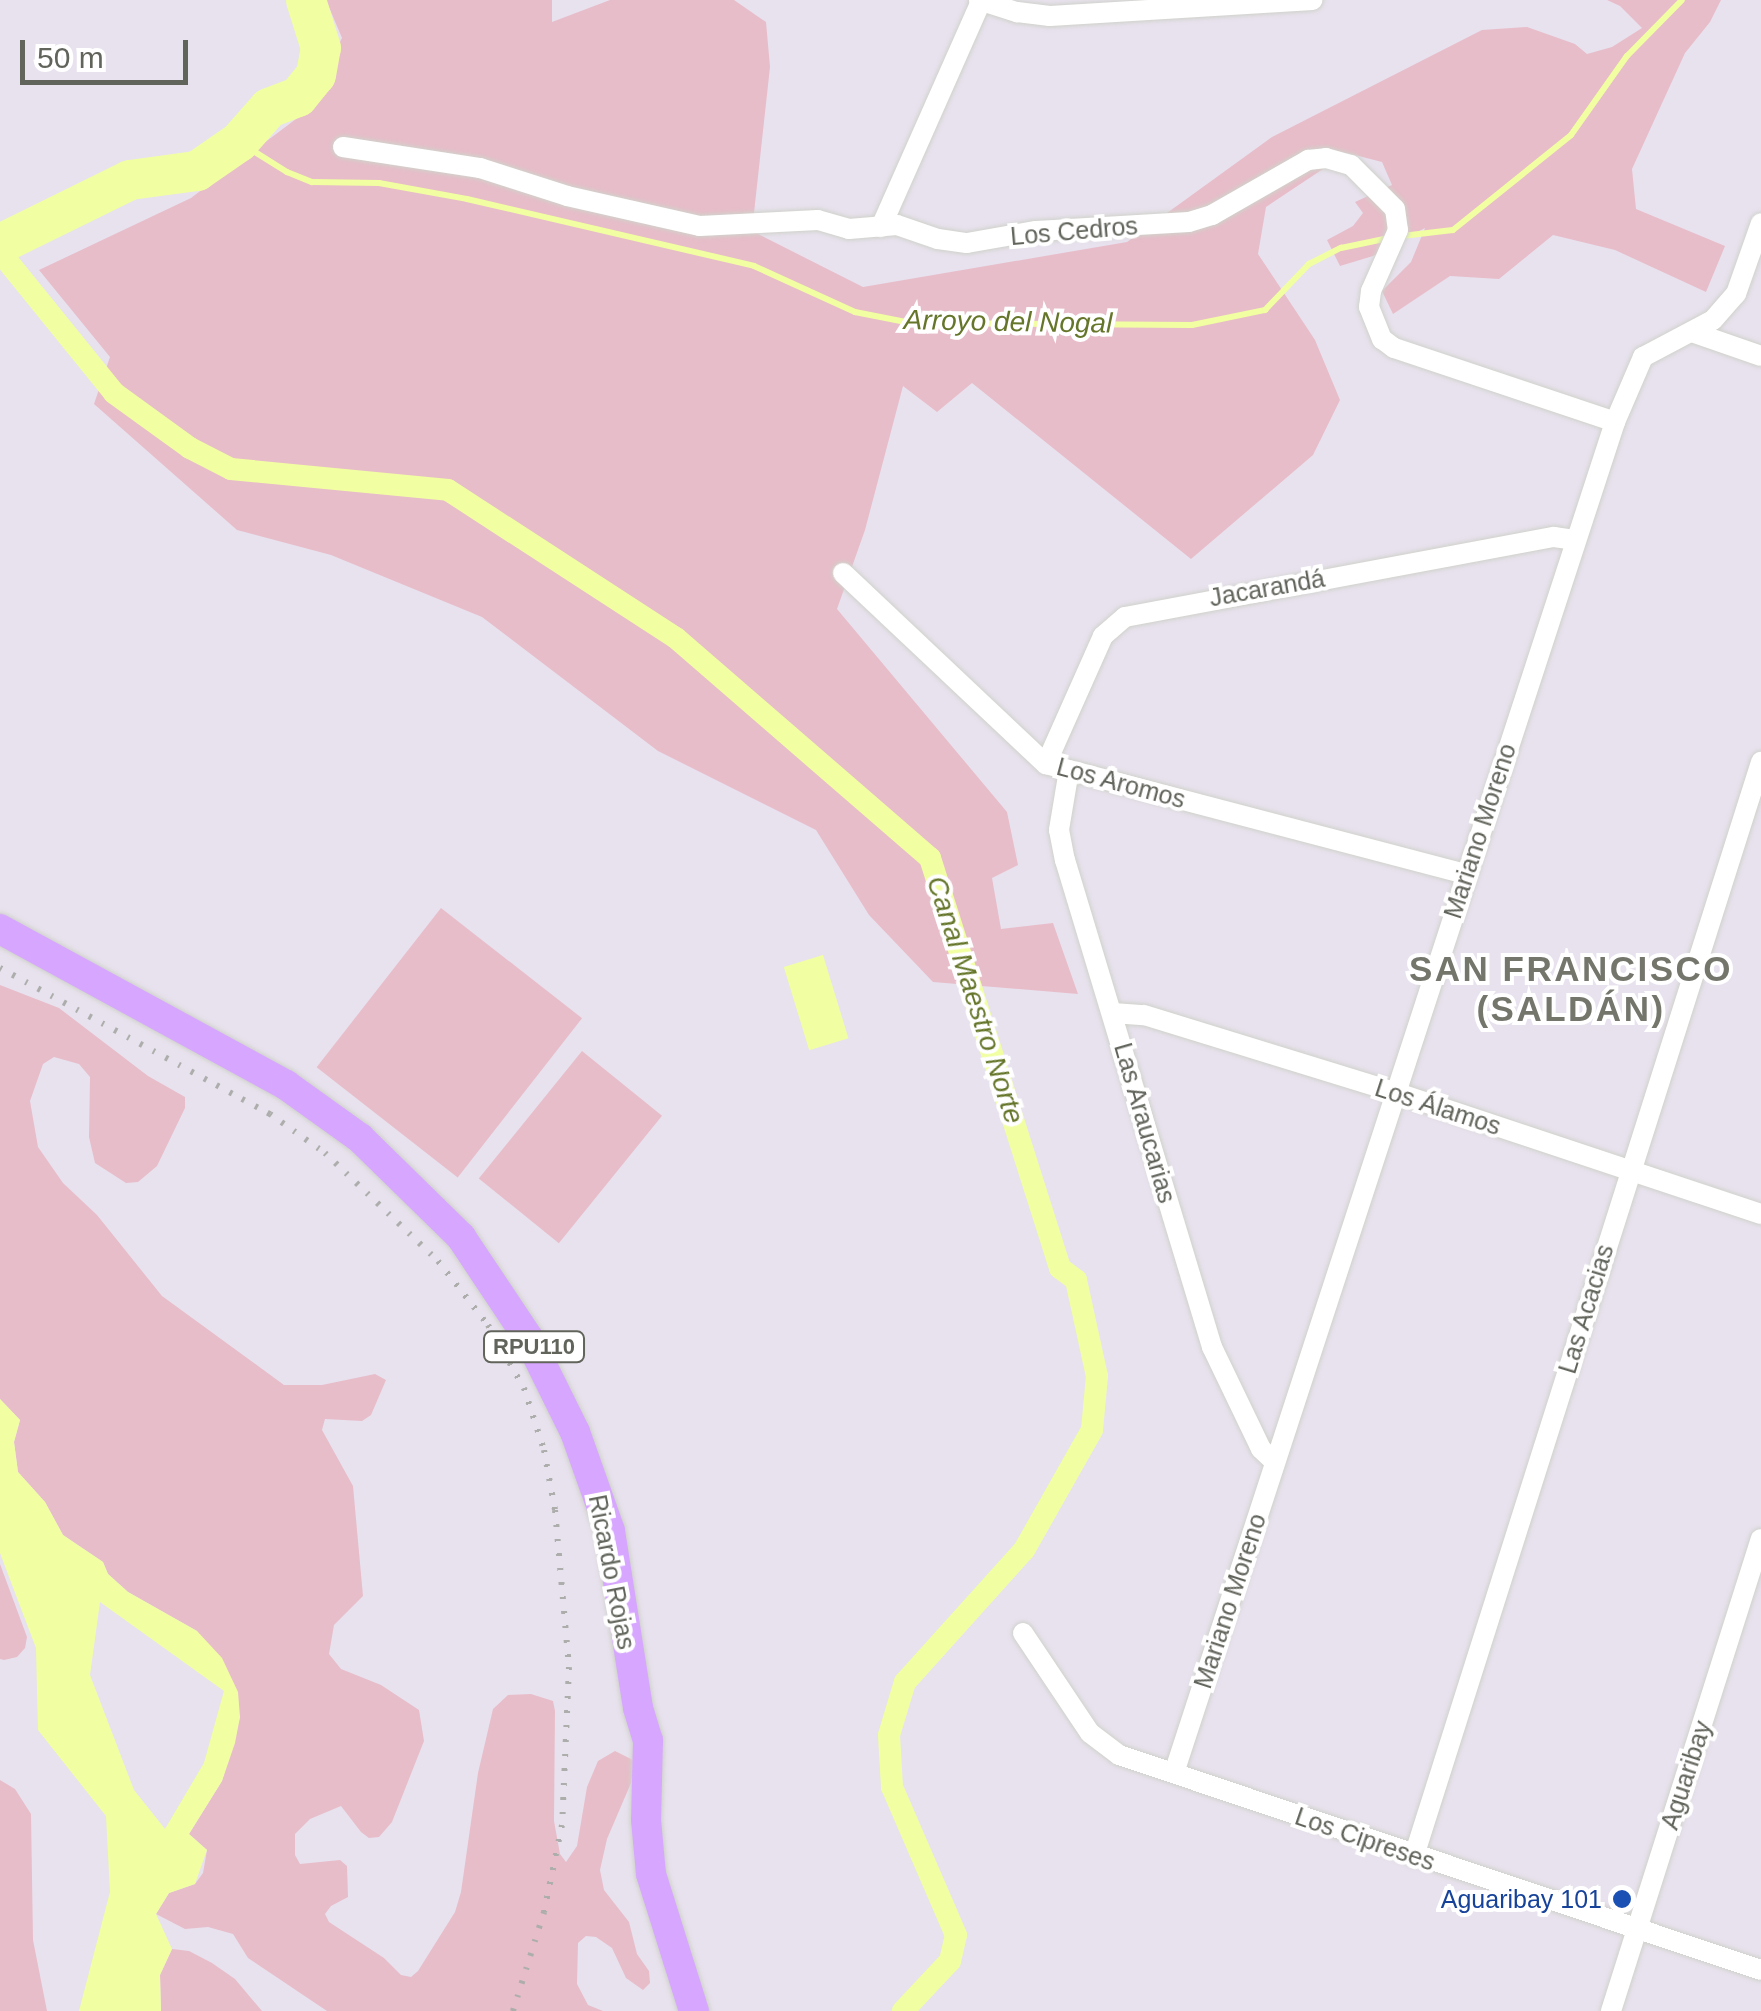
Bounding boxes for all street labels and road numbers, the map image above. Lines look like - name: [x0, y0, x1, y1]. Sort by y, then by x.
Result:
- street label: Los Cedros: [1009, 210, 1139, 252]
- street label: Jacarandá: [1207, 563, 1327, 613]
- street label: Mariano Moreno: [1438, 740, 1522, 922]
- street label: Los Aromos: [1053, 751, 1189, 815]
- street label: Las Araucarias: [1108, 1039, 1182, 1207]
- street label: Los Álamos: [1371, 1073, 1505, 1141]
- street label: Las Acacias: [1552, 1240, 1620, 1378]
- road number: RPU110: [482, 1330, 586, 1364]
- street label: Ricardo Rojas: [582, 1492, 642, 1652]
- street label: Mariano Moreno: [1188, 1510, 1272, 1692]
- street label: Aguaribay: [1654, 1717, 1718, 1833]
- street label: Los Cipreses: [1291, 1801, 1439, 1877]

